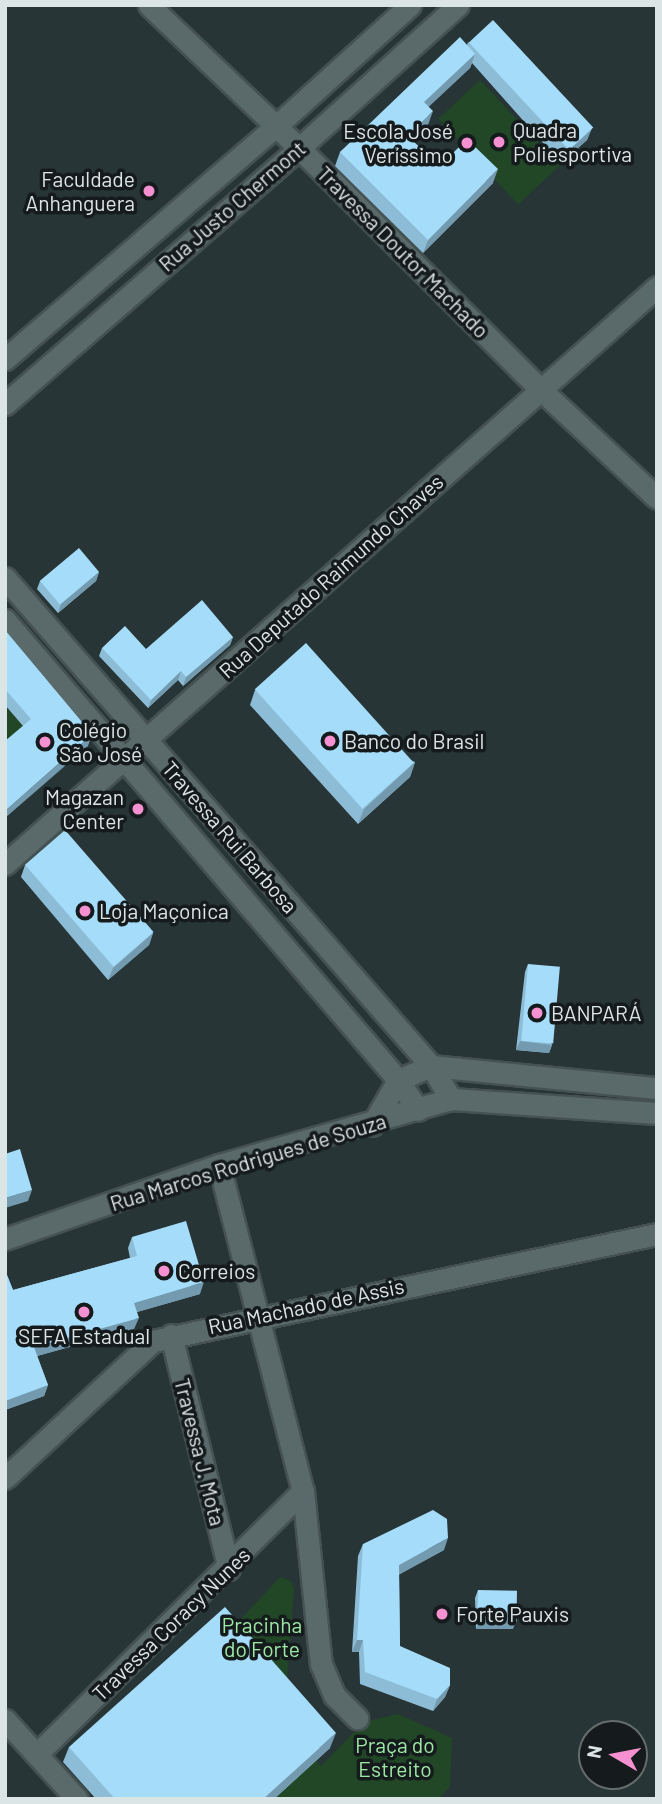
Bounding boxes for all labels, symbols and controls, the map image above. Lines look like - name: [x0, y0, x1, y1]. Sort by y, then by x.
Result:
- place label: Quadra Poliesportiva: [513, 117, 632, 167]
- place label: Escola José Veríssimo: [343, 118, 453, 168]
- marker: Quadra Poliesportiva: [491, 134, 507, 150]
- marker: Escola José Veríssimo: [459, 135, 475, 151]
- street label: Rua Justo Chermont: [154, 136, 310, 276]
- street label: Travessa Doutor Machado: [312, 161, 494, 343]
- place label: Faculdade Anhanguera: [26, 166, 135, 216]
- marker: Faculdade Anhanguera: [141, 183, 157, 199]
- street label: Rua Deputado Raimundo Chaves: [214, 469, 448, 683]
- place label: Colégio São José: [59, 717, 142, 767]
- place label: Banco do Brasil: [344, 728, 484, 754]
- marker: Banco do Brasil: [322, 733, 338, 749]
- marker: Colégio São José: [37, 734, 53, 750]
- street label: Travessa Rui Barbosa: [157, 756, 303, 918]
- place label: Magazan Center: [45, 784, 124, 834]
- marker: Magazan Center: [130, 801, 146, 817]
- place label: Loja Maçonica: [99, 898, 229, 924]
- marker: Loja Maçonica: [77, 903, 93, 919]
- place label: BANPARÁ: [551, 1000, 641, 1026]
- marker: BANPARÁ: [529, 1005, 545, 1021]
- street label: Rua Marcos Rodrigues de Souza: [107, 1108, 389, 1216]
- place label: Correios: [178, 1258, 255, 1284]
- marker: Correios: [156, 1263, 172, 1279]
- street label: Rua Machado de Assis: [206, 1273, 406, 1339]
- marker: SEFA Estadual: [76, 1304, 92, 1320]
- place label: SEFA Estadual: [18, 1323, 150, 1349]
- street label: Travessa J. Mota: [170, 1376, 230, 1528]
- street label: Travessa Coracy Nunes: [87, 1542, 255, 1706]
- place label: Forte Pauxis: [456, 1601, 569, 1627]
- marker: Forte Pauxis: [434, 1606, 450, 1622]
- park label: Pracinha do Forte: [222, 1612, 302, 1662]
- north arrow: [578, 1720, 648, 1790]
- park label: Praça do Estreito: [355, 1732, 435, 1782]
- text: N: [581, 1743, 606, 1760]

